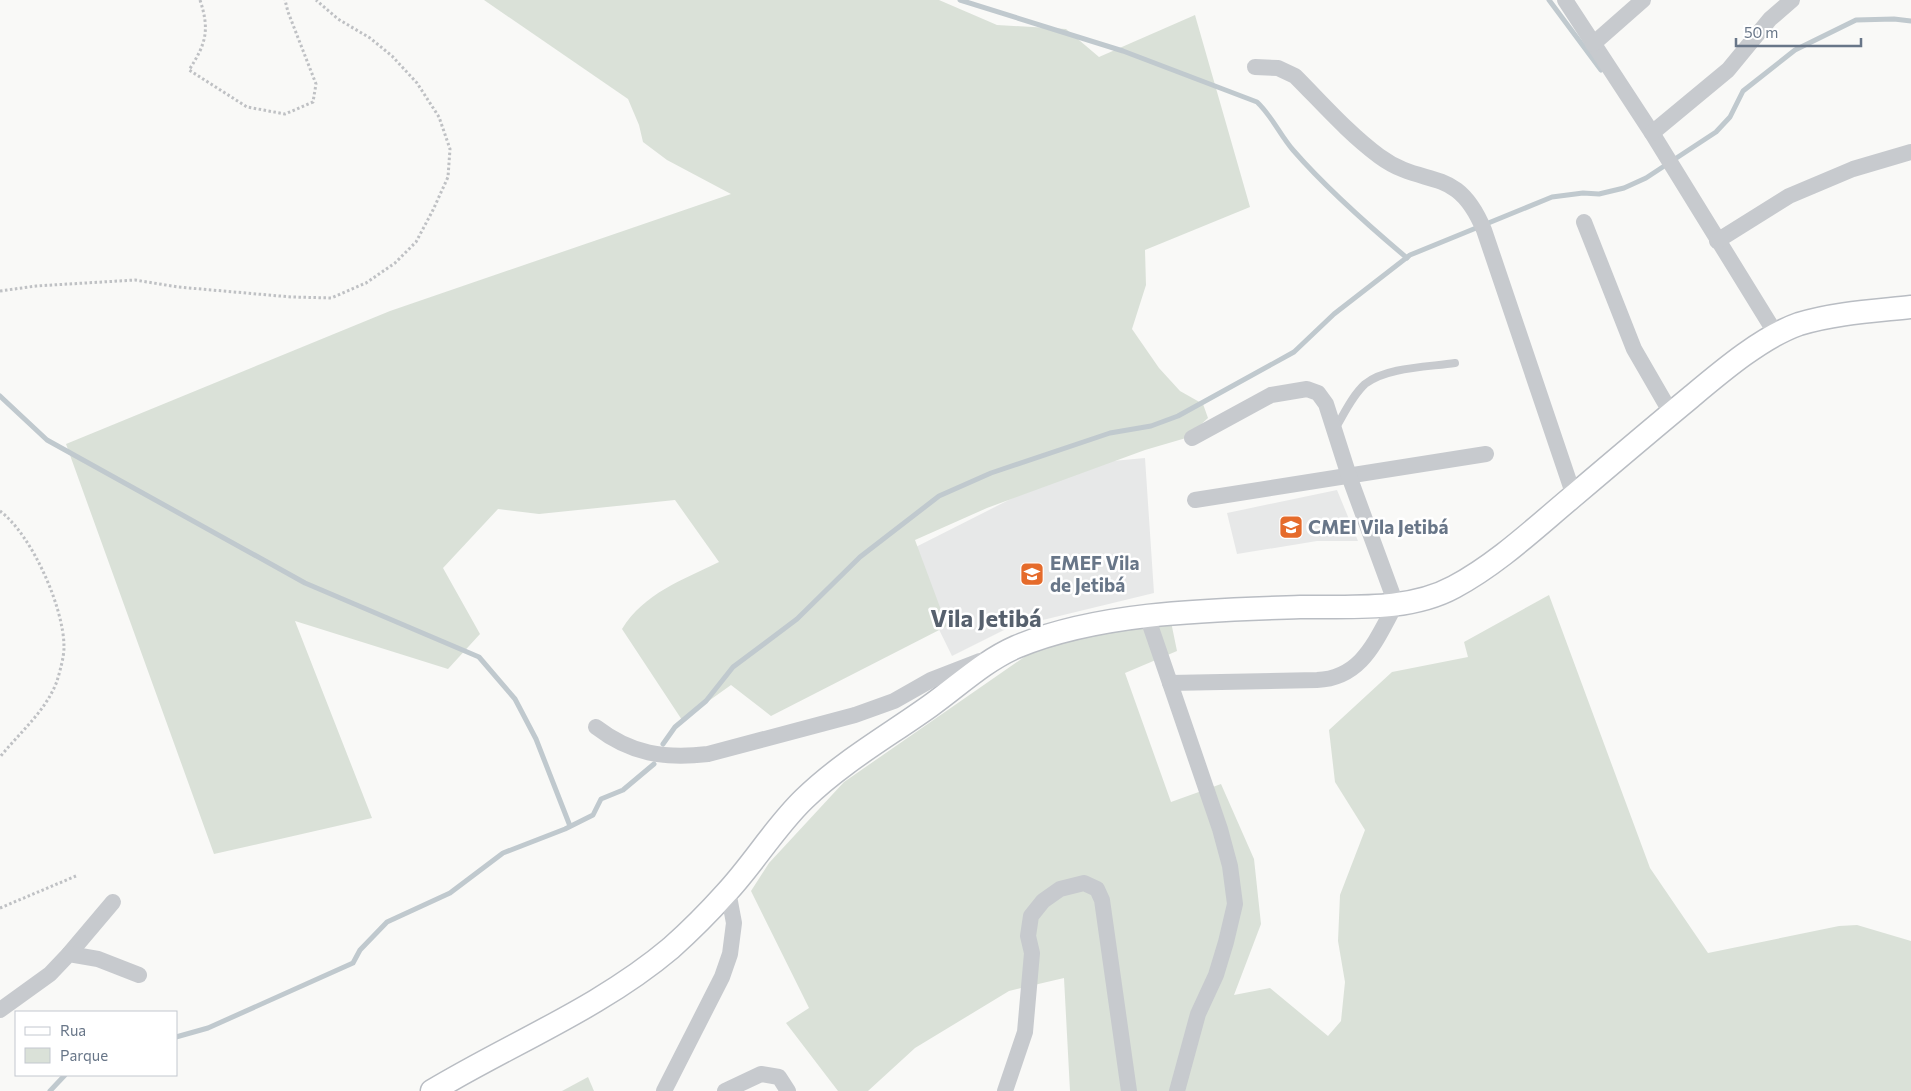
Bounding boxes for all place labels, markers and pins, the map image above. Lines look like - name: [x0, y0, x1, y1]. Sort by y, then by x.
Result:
- school or university icon: CMEI Vila Jetibá: [1278, 514, 1304, 540]
- place label: CMEI Vila Jetibá: [1308, 515, 1448, 538]
- place label: EMEF Vila de Jetibá: [1050, 551, 1140, 596]
- school or university icon: EMEF Vila de Jetibá: [1019, 561, 1045, 587]

